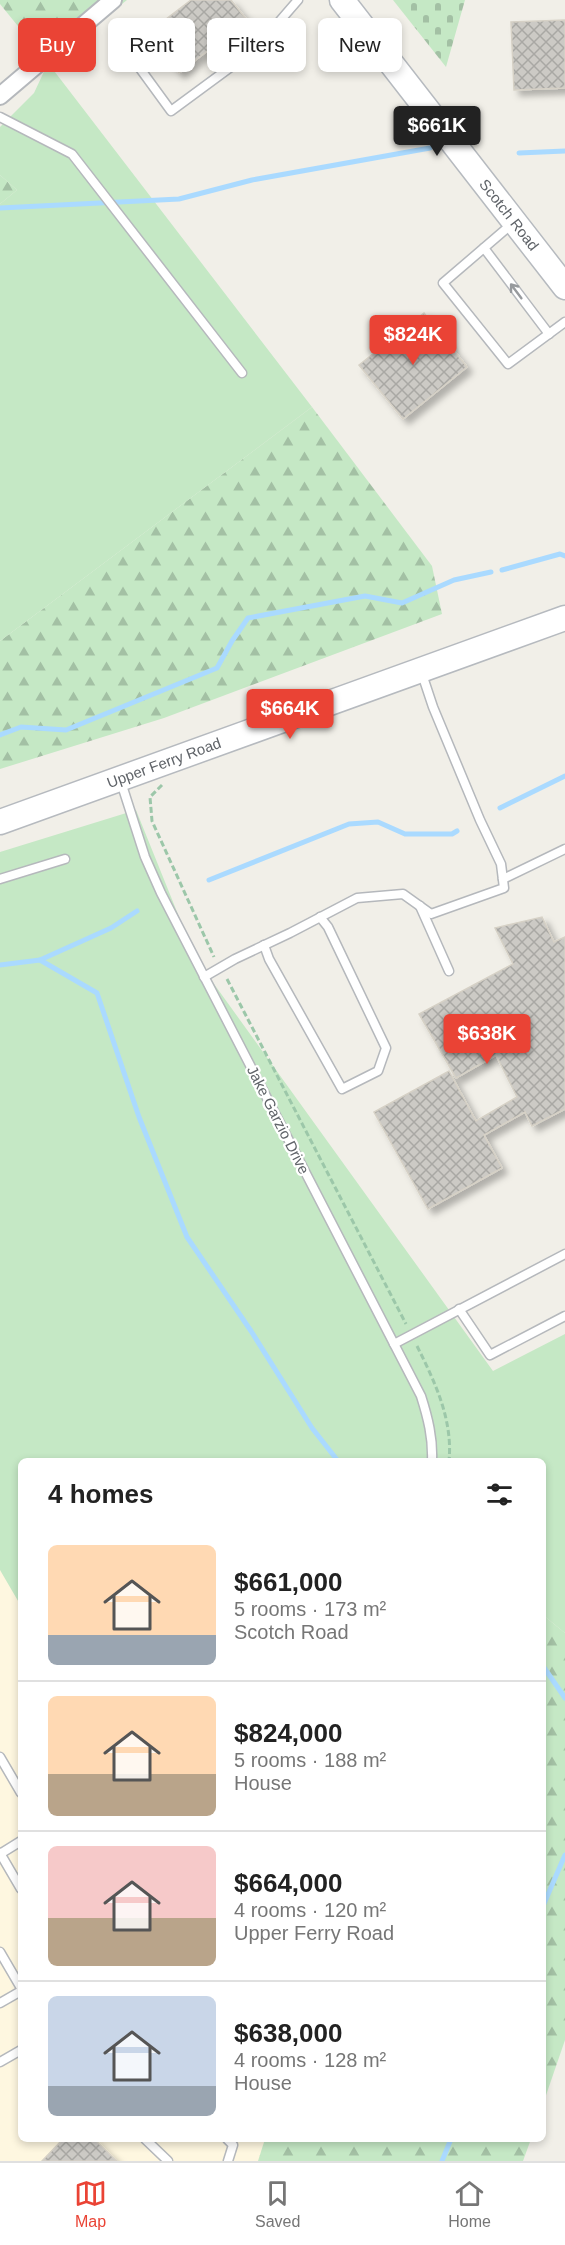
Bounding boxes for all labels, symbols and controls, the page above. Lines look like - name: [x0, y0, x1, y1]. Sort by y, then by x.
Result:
- chip: Buy: [18, 18, 96, 72]
- chip: Rent: [108, 18, 195, 72]
- chip: Filters: [207, 18, 306, 72]
- chip: New: [318, 18, 402, 72]
- pin: $661K: [395, 106, 479, 157]
- text: $661K: [408, 114, 466, 136]
- street label: Scotch Road: [476, 176, 543, 254]
- one-way arrow: [510, 284, 523, 300]
- pin: $824K: [371, 315, 455, 366]
- text: $824K: [384, 323, 442, 345]
- pin: $664K: [248, 689, 332, 740]
- text: $664K: [261, 697, 319, 719]
- street label: Upper Ferry Road: [105, 734, 223, 791]
- pin: $638K: [445, 1014, 529, 1065]
- text: $638K: [458, 1022, 516, 1044]
- street label: Jake Garzio Drive: [244, 1063, 313, 1177]
- icon: filters: [483, 1478, 516, 1511]
- text: 4 homes: [48, 1479, 154, 1509]
- text: $661,000: [234, 1567, 342, 1597]
- icon: home: [96, 1569, 168, 1641]
- text: 5 rooms · 173 m²: [234, 1598, 386, 1620]
- text: Scotch Road: [234, 1621, 349, 1643]
- text: $824,000: [234, 1718, 342, 1748]
- icon: home: [96, 1720, 168, 1792]
- text: 5 rooms · 188 m²: [234, 1749, 386, 1771]
- text: House: [234, 1772, 292, 1794]
- text: $664,000: [234, 1868, 342, 1898]
- icon: home: [96, 1870, 168, 1942]
- text: 4 rooms · 120 m²: [234, 1899, 386, 1921]
- text: Upper Ferry Road: [234, 1922, 394, 1944]
- text: $638,000: [234, 2018, 342, 2048]
- icon: home: [96, 2020, 168, 2092]
- text: 4 rooms · 128 m²: [234, 2049, 386, 2071]
- text: House: [234, 2072, 292, 2094]
- tab: Map: [74, 2177, 107, 2231]
- tab: Saved: [255, 2177, 300, 2231]
- tab: Home: [448, 2177, 491, 2231]

